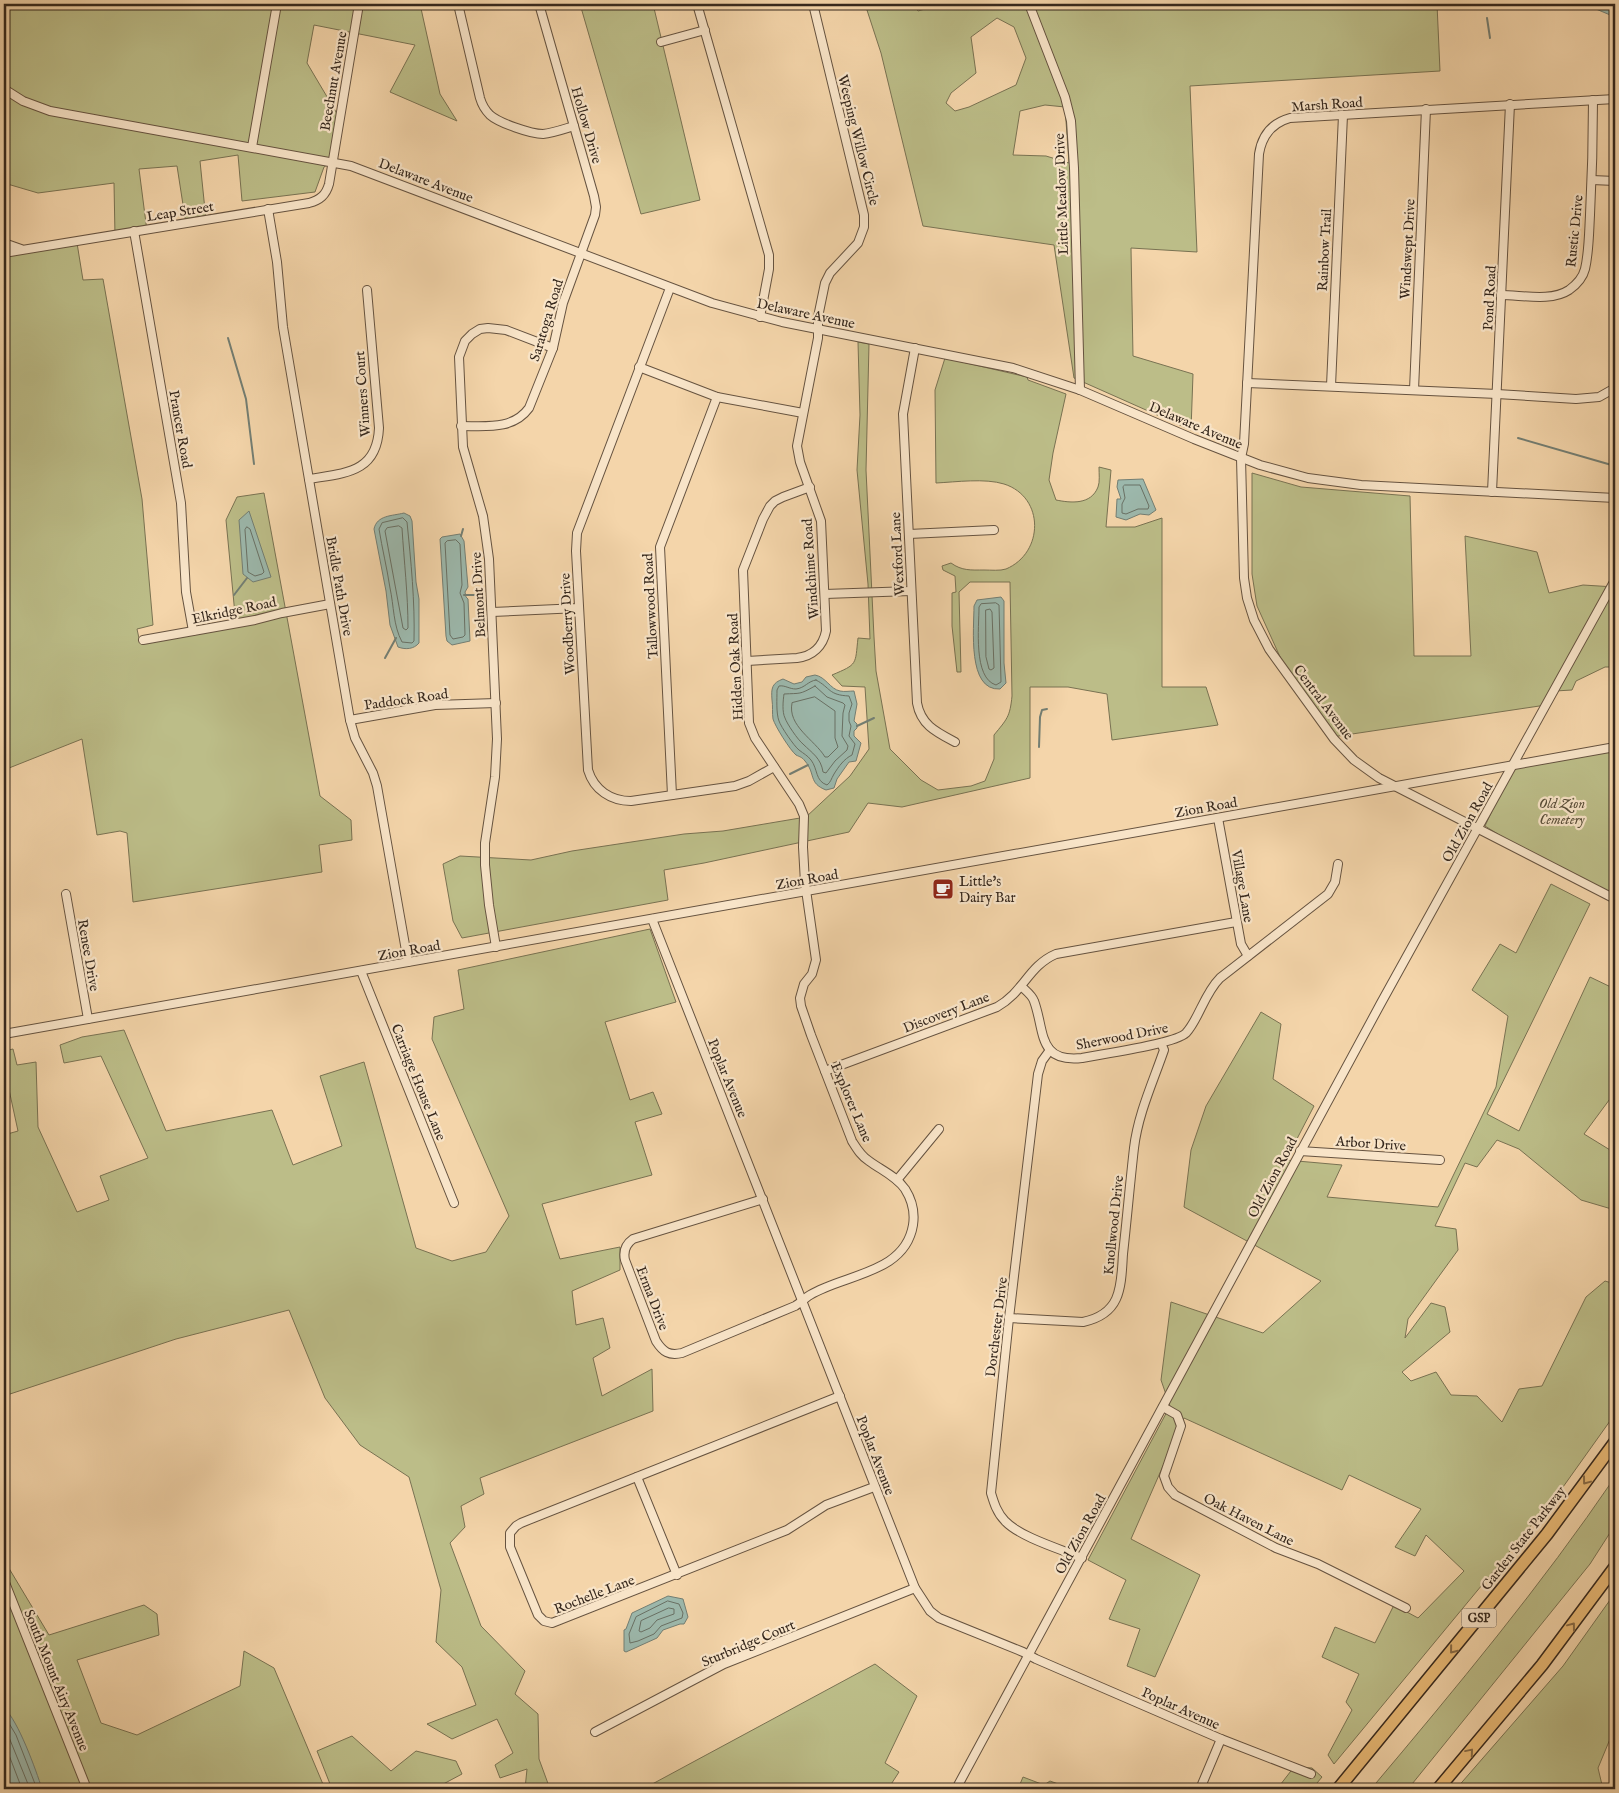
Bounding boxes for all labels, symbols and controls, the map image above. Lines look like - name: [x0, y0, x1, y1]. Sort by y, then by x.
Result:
- street label: Beechnut Avenue: [316, 29, 352, 132]
- street label: Weeping Willow Circle: [833, 73, 883, 208]
- street label: Hollow Drive: [566, 85, 606, 166]
- street label: Marsh Road: [1291, 93, 1364, 116]
- street label: Little Meadow Drive: [1051, 132, 1073, 255]
- street label: Delaware Avenue: [376, 155, 476, 207]
- street label: Rustic Drive: [1562, 193, 1588, 268]
- street label: Leap Street: [145, 198, 215, 226]
- street label: Windswept Drive: [1396, 198, 1420, 300]
- street label: Rainbow Trail: [1314, 208, 1336, 292]
- street label: Pond Road: [1479, 265, 1501, 331]
- street label: Saratoga Road: [526, 276, 568, 364]
- street label: Delaware Avenue: [755, 295, 857, 333]
- street label: Winners Court: [351, 350, 375, 438]
- street label: Prancer Road: [164, 389, 196, 470]
- street label: Delaware Avenue: [1146, 398, 1246, 454]
- street label: Wexford Lane: [887, 511, 909, 596]
- street label: Windchime Road: [798, 517, 824, 620]
- street label: Bridle Path Drive: [321, 535, 357, 638]
- street label: Belmont Drive: [468, 551, 490, 638]
- street label: Tallowwood Road: [639, 552, 663, 659]
- street label: Woodberry Drive: [556, 572, 580, 675]
- street label: Elkridge Road: [190, 593, 279, 629]
- street label: Hidden Oak Road: [724, 612, 748, 721]
- street label: Central Avenue: [1289, 661, 1358, 744]
- street label: Paddock Road: [363, 685, 450, 715]
- street label: Old Zion Road: [1438, 779, 1498, 866]
- street label: Zion Road: [1174, 794, 1239, 822]
- park label: Old Zion Cemetery: [1539, 795, 1585, 829]
- street label: Village Lane: [1227, 847, 1257, 925]
- street label: Zion Road: [775, 866, 840, 894]
- place label: Little's Dairy Bar: [959, 873, 1016, 907]
- cafe icon: Little's Dairy Bar: [931, 877, 955, 901]
- street label: Renee Drive: [73, 918, 103, 993]
- street label: Zion Road: [377, 937, 442, 965]
- street label: Discovery Lane: [901, 988, 993, 1038]
- street label: Sherwood Drive: [1075, 1019, 1170, 1055]
- street label: Carriage House Lane: [386, 1021, 450, 1144]
- street label: Poplar Avenue: [703, 1036, 751, 1121]
- street label: Explorer Lane: [826, 1060, 876, 1146]
- street label: Arbor Drive: [1334, 1132, 1407, 1155]
- street label: Old Zion Road: [1244, 1133, 1302, 1221]
- street label: Knollwood Drive: [1100, 1174, 1128, 1276]
- street label: Erma Drive: [632, 1264, 673, 1334]
- street label: Dorchester Drive: [982, 1275, 1012, 1378]
- street label: Poplar Avenue: [852, 1413, 899, 1498]
- one-way arrow: [1583, 1475, 1592, 1485]
- street label: Garden State Parkway: [1477, 1483, 1570, 1594]
- street label: Oak Haven Lane: [1200, 1489, 1297, 1551]
- street label: Old Zion Road: [1051, 1491, 1111, 1578]
- street label: Rochelle Lane: [551, 1571, 638, 1619]
- street label: South Mount Airy Avenue: [19, 1607, 93, 1754]
- road number: GSP: [1462, 1609, 1496, 1628]
- street label: Sturbridge Court: [699, 1616, 798, 1672]
- one-way arrow: [1567, 1623, 1575, 1632]
- one-way arrow: [1450, 1644, 1458, 1653]
- street label: Poplar Avenue: [1139, 1684, 1223, 1734]
- one-way arrow: [1464, 1749, 1473, 1758]

